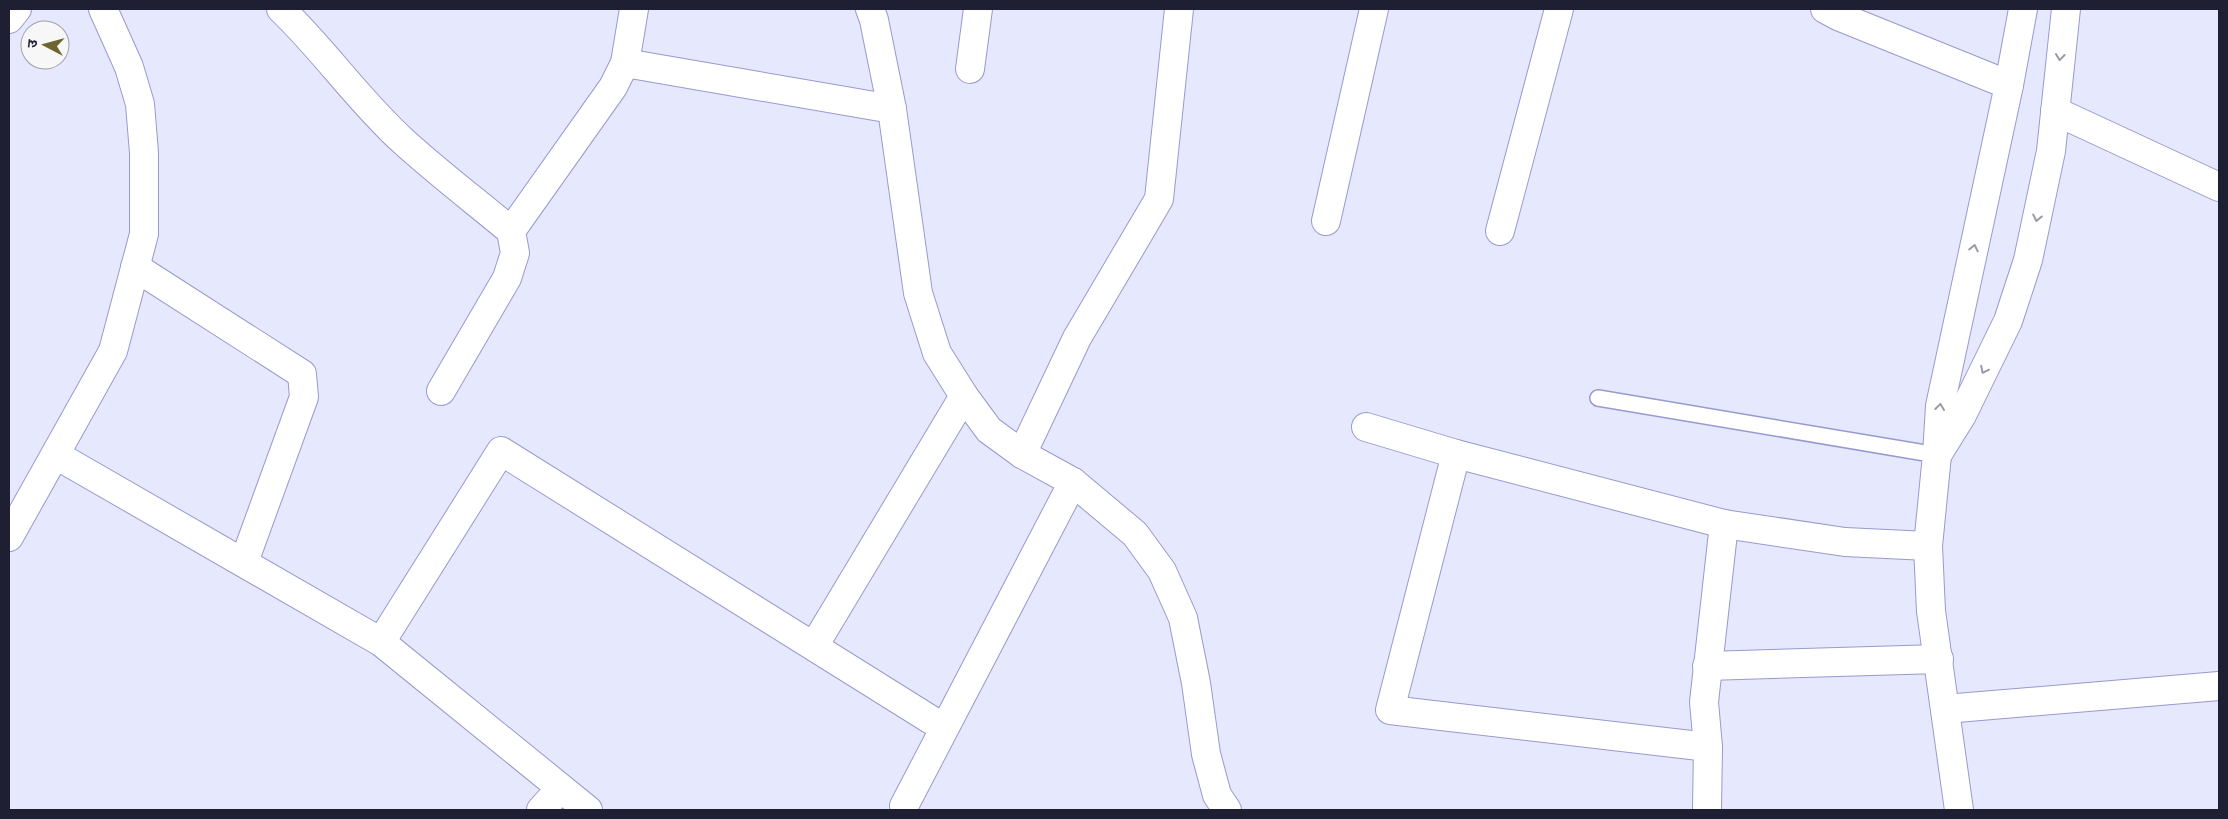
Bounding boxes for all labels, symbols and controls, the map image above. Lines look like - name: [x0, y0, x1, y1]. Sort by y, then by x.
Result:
- north arrow: [20, 20, 70, 70]
- text: उ: [24, 38, 41, 49]
- one-way arrow: [2055, 53, 2066, 61]
- one-way arrow: [2032, 213, 2043, 222]
- one-way arrow: [1968, 243, 1979, 252]
- one-way arrow: [1980, 365, 1990, 374]
- one-way arrow: [1935, 402, 1945, 411]

